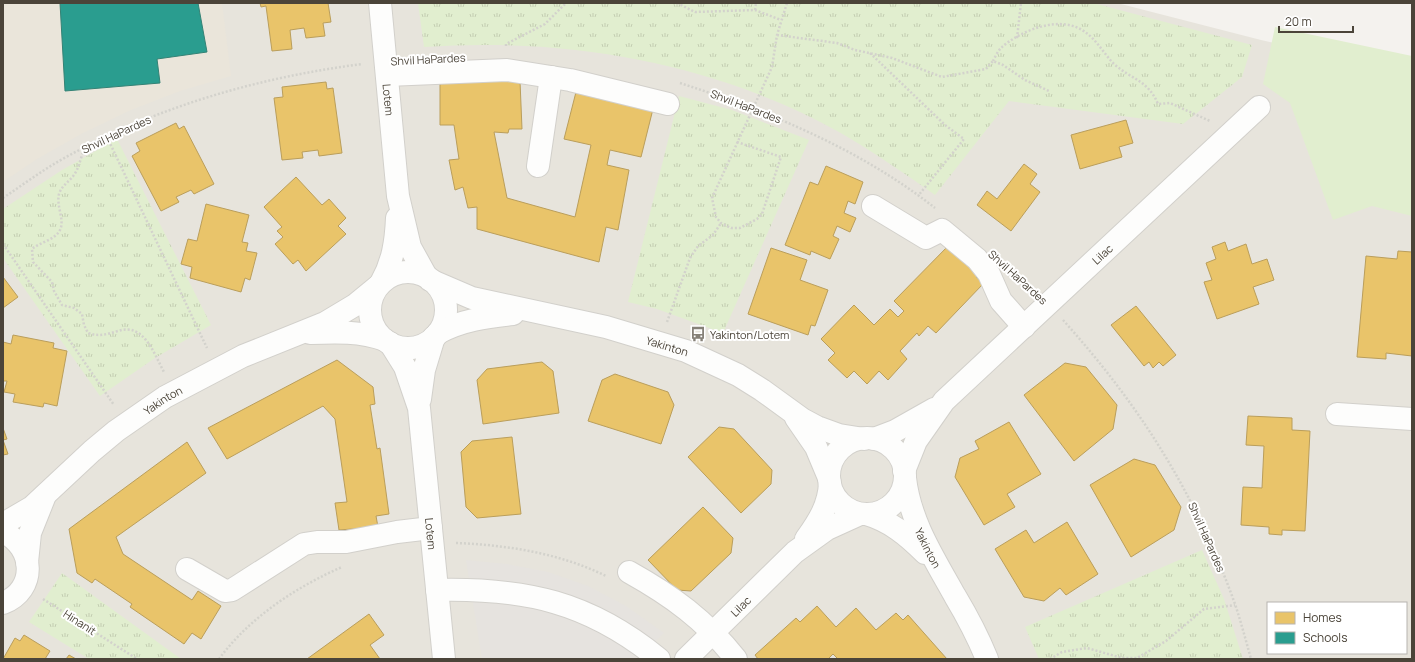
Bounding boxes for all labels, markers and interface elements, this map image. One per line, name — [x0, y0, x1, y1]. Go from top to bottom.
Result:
scale bar — [1279, 8, 1353, 34]
text: 20 m — [1285, 13, 1312, 30]
street label: Shvil HaPardes — [390, 50, 466, 68]
street label: Lotem — [380, 83, 398, 116]
street label: Shvil HaPardes — [708, 86, 784, 127]
street label: Shvil HaPardes — [79, 111, 153, 157]
street label: Lilac — [1088, 240, 1115, 267]
street label: Shvil HaPardes — [985, 246, 1051, 308]
bus stop icon: Yakinton/Lotem — [689, 325, 707, 343]
place label: Yakinton/Lotem — [710, 327, 789, 342]
street label: Yakinton — [645, 332, 690, 359]
street label: Yakinton — [140, 382, 184, 418]
street label: Shvil HaPardes — [1185, 500, 1229, 574]
street label: Lotem — [422, 517, 441, 550]
street label: Yakinton — [912, 525, 945, 570]
street label: Lilac — [727, 592, 754, 619]
legend — [1267, 602, 1407, 654]
street label: Hinanit — [61, 606, 99, 638]
text: Homes — [1303, 609, 1342, 626]
text: Schools — [1303, 629, 1347, 646]

